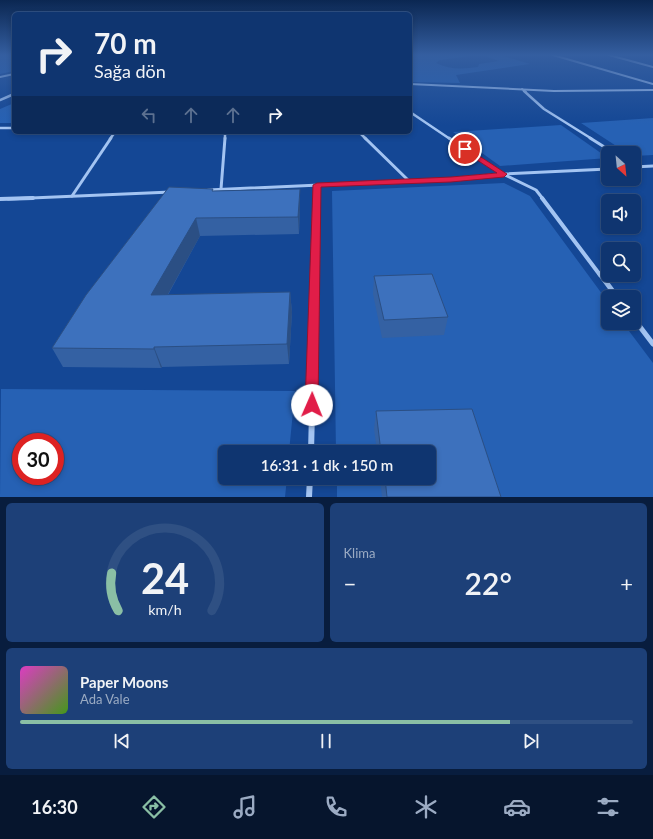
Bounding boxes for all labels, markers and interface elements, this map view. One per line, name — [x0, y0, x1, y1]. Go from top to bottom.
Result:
text: 70 m — [94, 26, 157, 60]
icon: right — [28, 28, 80, 80]
text: Sağa dön — [94, 60, 166, 82]
icon: left — [138, 104, 160, 126]
icon: ahead — [180, 104, 202, 126]
icon: ahead — [222, 104, 244, 126]
icon: right — [264, 104, 286, 126]
pin — [448, 132, 482, 166]
icon: arrive — [454, 138, 476, 160]
north arrow — [601, 146, 641, 186]
map controls — [601, 146, 641, 330]
button: sound — [601, 194, 641, 234]
button: search — [601, 242, 641, 282]
button: layers — [601, 290, 641, 330]
position arrow — [291, 384, 333, 426]
speed limit sign: 30 — [12, 433, 64, 485]
text: 16:31 · 1 dk · 150 m — [261, 456, 393, 474]
text: Klima — [344, 545, 375, 561]
text: 24 — [141, 552, 189, 602]
text: 22° — [465, 565, 512, 601]
text: − — [344, 570, 356, 597]
text: + — [620, 570, 633, 597]
text: km/h — [148, 600, 181, 617]
text: Paper Moons — [80, 673, 168, 691]
text: Ada Vale — [80, 691, 130, 707]
icon: previous — [111, 730, 133, 752]
icon: pause — [315, 730, 337, 752]
icon: next — [520, 730, 542, 752]
icon: directions — [140, 793, 168, 821]
icon: music — [231, 793, 259, 821]
icon: phone — [322, 793, 350, 821]
icon: climate — [412, 793, 440, 821]
icon: car — [503, 793, 531, 821]
icon: filters — [594, 793, 622, 821]
text: 16:30 — [31, 796, 78, 818]

